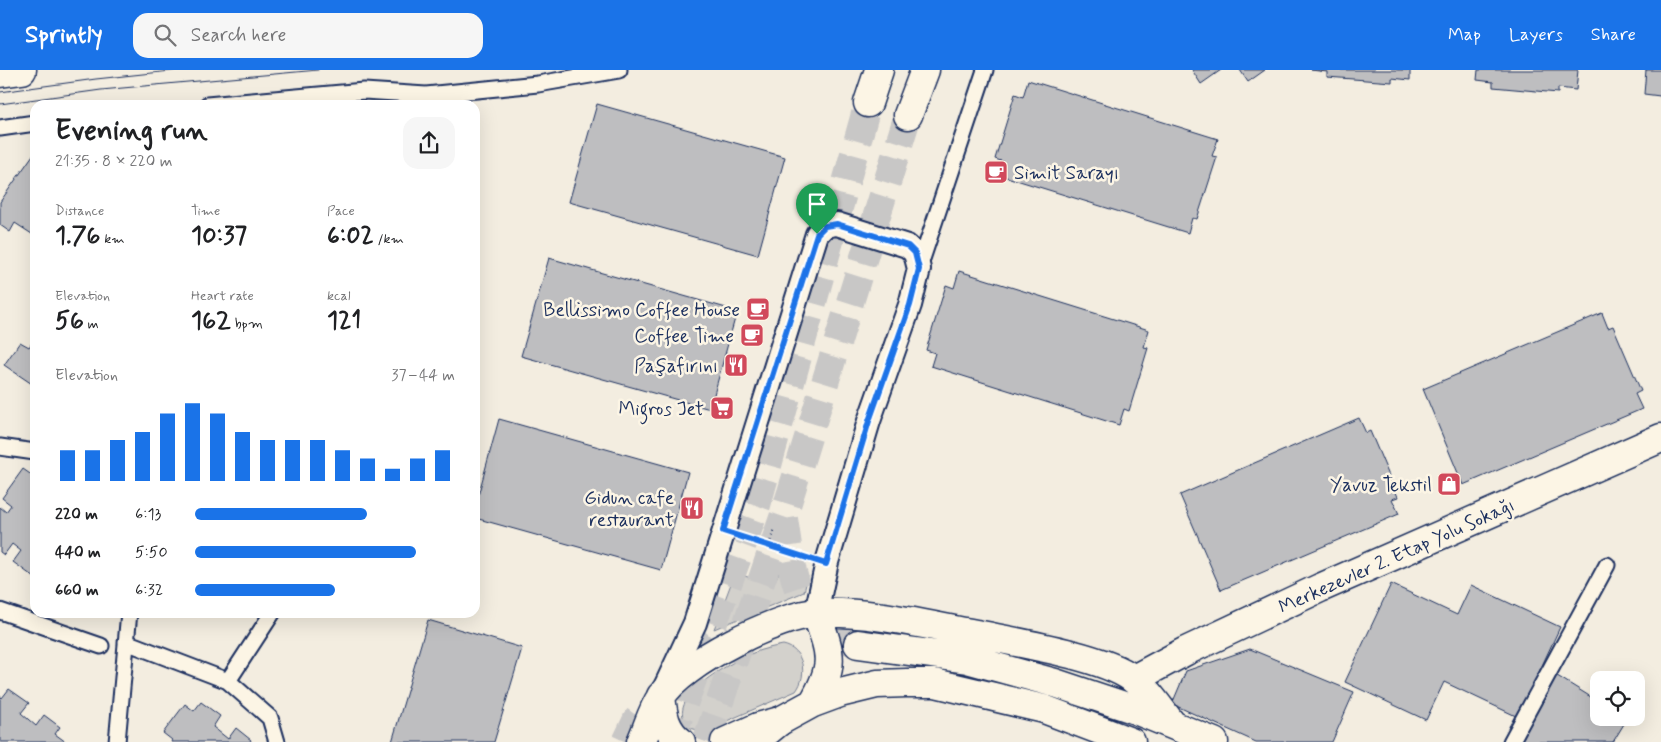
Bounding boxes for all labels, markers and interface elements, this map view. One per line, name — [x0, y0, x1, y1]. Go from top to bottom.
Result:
search box — [133, 13, 483, 58]
text: Sprintly — [25, 20, 103, 51]
icon: search — [151, 21, 179, 49]
text: Search here — [191, 23, 286, 48]
text: Map — [1448, 23, 1481, 47]
text: Layers — [1509, 23, 1563, 47]
text: Share — [1591, 23, 1636, 47]
text: Evening run — [55, 113, 208, 150]
button: share — [403, 117, 455, 169]
text: 21:35 · 8 × 220 m — [55, 151, 172, 172]
cafe icon: Simit Sarayı — [983, 159, 1009, 185]
place label: Simit Sarayı — [1014, 161, 1119, 186]
pin — [796, 183, 838, 234]
icon: arrive — [803, 190, 831, 218]
text: Distance — [55, 202, 104, 220]
text: Time — [191, 202, 220, 220]
text: Pace — [327, 202, 355, 220]
text: 1.76 — [55, 220, 100, 253]
text: 10:37 — [191, 220, 247, 253]
text: 6:02 — [327, 220, 374, 253]
text: km — [100, 230, 125, 248]
text: /km — [374, 230, 404, 248]
text: Elevation — [55, 287, 110, 305]
text: Heart rate — [191, 287, 254, 305]
text: kcal — [327, 287, 351, 305]
cafe icon: Bellissimo Coffee House — [745, 296, 771, 322]
place label: Bellissimo Coffee House — [543, 298, 740, 323]
text: 56 — [55, 305, 84, 338]
text: 162 — [191, 305, 231, 338]
text: 121 — [327, 305, 361, 338]
text: m — [84, 315, 99, 333]
text: bpm — [231, 315, 263, 333]
cafe icon: Coffee Time — [739, 322, 765, 348]
place label: Coffee Time — [634, 324, 734, 349]
restaurant icon: Paşafırını — [723, 352, 749, 378]
place label: Paşafırını — [634, 354, 718, 379]
text: Elevation — [55, 365, 118, 386]
text: 37–44 m — [391, 365, 455, 386]
supermarket icon: Migros Jet — [709, 395, 735, 421]
place label: Migros Jet — [618, 397, 704, 425]
shop icon: Yavuz Tekstil — [1436, 471, 1462, 497]
place label: Yavuz Tekstil — [1330, 473, 1432, 498]
place label: Gidun cafe restaurant — [584, 486, 674, 533]
street label: Merkezevler 2. Etap Yolu Sokağı — [1275, 493, 1519, 621]
restaurant icon: Gidun cafe restaurant — [679, 495, 705, 521]
text: 220 m — [55, 504, 98, 525]
text: 6:13 — [135, 504, 161, 525]
text: 440 m — [55, 542, 101, 563]
text: 5:50 — [135, 542, 168, 563]
text: 660 m — [55, 580, 99, 601]
text: 6:32 — [135, 580, 163, 601]
map controls — [1590, 671, 1645, 726]
button: locate — [1590, 671, 1645, 726]

